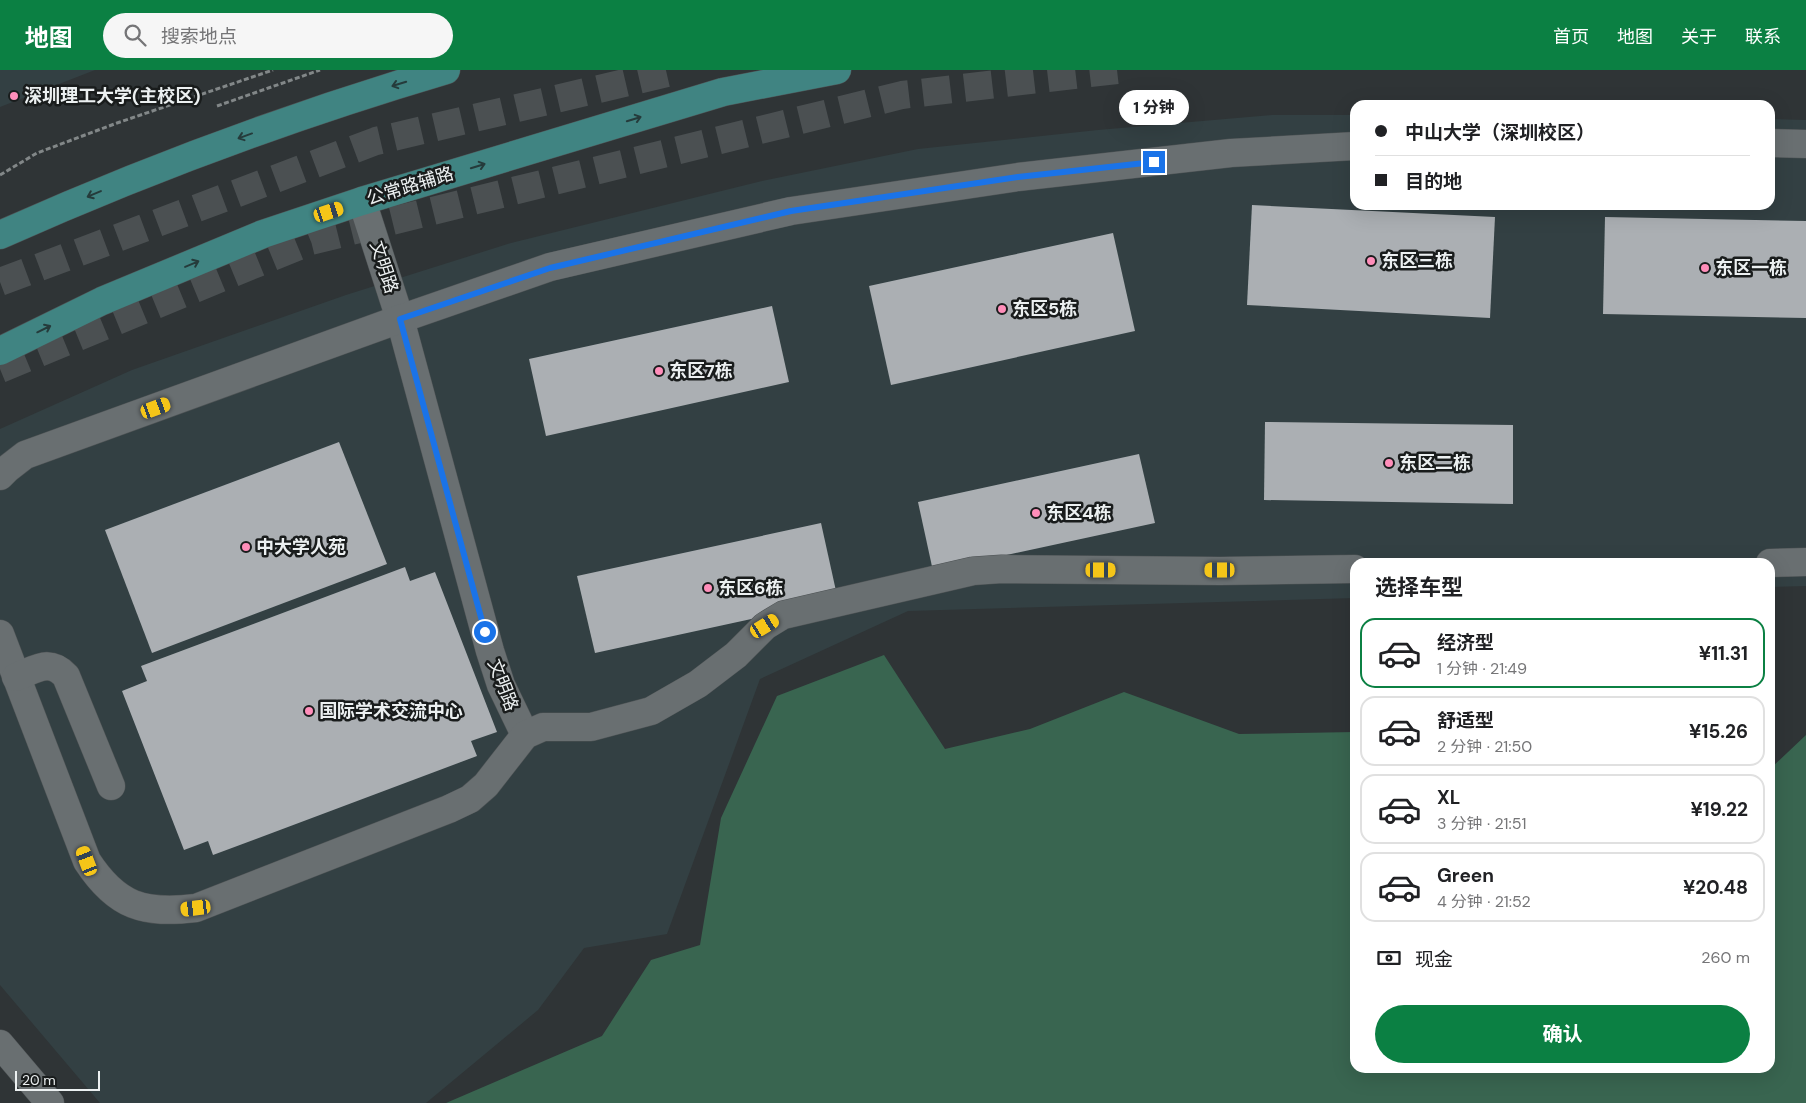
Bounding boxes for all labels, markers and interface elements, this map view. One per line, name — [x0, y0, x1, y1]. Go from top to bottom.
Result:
search box — [103, 13, 453, 58]
icon: search — [121, 21, 149, 49]
text: 地图 — [25, 22, 73, 53]
text: 搜索地点 — [161, 24, 237, 49]
text: 首页 — [1553, 25, 1589, 49]
text: 地图 — [1617, 25, 1653, 49]
text: 关于 — [1681, 25, 1717, 49]
text: 联系 — [1745, 25, 1781, 49]
one-way arrow — [392, 80, 408, 89]
place label: 深圳理工大学(主校区) — [24, 84, 201, 108]
callout: 1 分钟 — [1119, 89, 1189, 124]
marker: 深圳理工大学(主校区) — [8, 90, 20, 102]
text: 1 分钟 — [1133, 97, 1175, 118]
one-way arrow — [626, 114, 642, 124]
text: 中山大学（深圳校区） — [1405, 120, 1595, 145]
one-way arrow — [238, 131, 254, 141]
route end — [1143, 151, 1165, 173]
one-way arrow — [470, 160, 486, 170]
street label: 公常路辅路 — [363, 161, 457, 211]
text: 目的地 — [1405, 169, 1462, 194]
one-way arrow — [87, 189, 102, 199]
car — [312, 200, 345, 224]
street label: 文明路 — [364, 238, 404, 296]
place label: 东区三栋 — [1381, 249, 1453, 273]
marker: 东区三栋 — [1365, 255, 1377, 267]
place label: 东区一栋 — [1715, 256, 1787, 280]
one-way arrow — [184, 258, 199, 268]
marker: 东区一栋 — [1699, 262, 1711, 274]
place label: 东区5栋 — [1012, 297, 1077, 321]
marker: 东区5栋 — [996, 303, 1008, 315]
one-way arrow — [36, 324, 51, 334]
place label: 东区7栋 — [669, 359, 733, 383]
marker: 东区7栋 — [653, 365, 665, 377]
car — [139, 396, 172, 420]
place label: 东区二栋 — [1399, 451, 1471, 475]
marker: 东区二栋 — [1383, 457, 1395, 469]
place label: 东区4栋 — [1046, 501, 1112, 525]
marker: 东区4栋 — [1030, 507, 1042, 519]
place label: 中大学人苑 — [256, 535, 346, 559]
marker: 中大学人苑 — [240, 541, 252, 553]
car — [1086, 563, 1116, 578]
car — [1205, 563, 1235, 578]
text: 选择车型 — [1375, 573, 1463, 602]
place label: 东区6栋 — [718, 576, 783, 600]
marker: 东区6栋 — [702, 582, 714, 594]
car — [748, 612, 781, 640]
route start — [474, 621, 496, 643]
text: 经济型 — [1437, 630, 1494, 655]
icon: car — [1377, 631, 1422, 676]
text: ¥11.31 — [1699, 641, 1748, 666]
street label: 文明路 — [482, 655, 524, 715]
text: 1 分钟 · 21:49 — [1437, 658, 1527, 679]
place label: 国际学术交流中心 — [319, 699, 463, 723]
marker: 国际学术交流中心 — [303, 705, 315, 717]
text: 舒适型 — [1437, 708, 1494, 733]
icon: car — [1377, 709, 1422, 754]
text: ¥15.26 — [1689, 719, 1748, 744]
text: 2 分钟 · 21:50 — [1437, 736, 1532, 757]
text: XL — [1437, 785, 1460, 810]
icon: car — [1377, 787, 1422, 832]
text: ¥19.22 — [1691, 797, 1748, 822]
text: 3 分钟 · 21:51 — [1437, 813, 1527, 834]
car — [74, 844, 99, 878]
text: Green — [1437, 863, 1494, 888]
icon: car — [1377, 865, 1422, 910]
text: ¥20.48 — [1683, 875, 1748, 900]
text: 4 分钟 · 21:52 — [1437, 891, 1531, 912]
car — [180, 899, 211, 917]
icon: cash — [1375, 944, 1403, 972]
text: 现金 — [1415, 947, 1453, 972]
text: 260 m — [1701, 947, 1750, 968]
button: 确认 — [1375, 1005, 1750, 1063]
scale bar — [15, 1068, 100, 1091]
text: 20 m — [22, 1071, 56, 1089]

